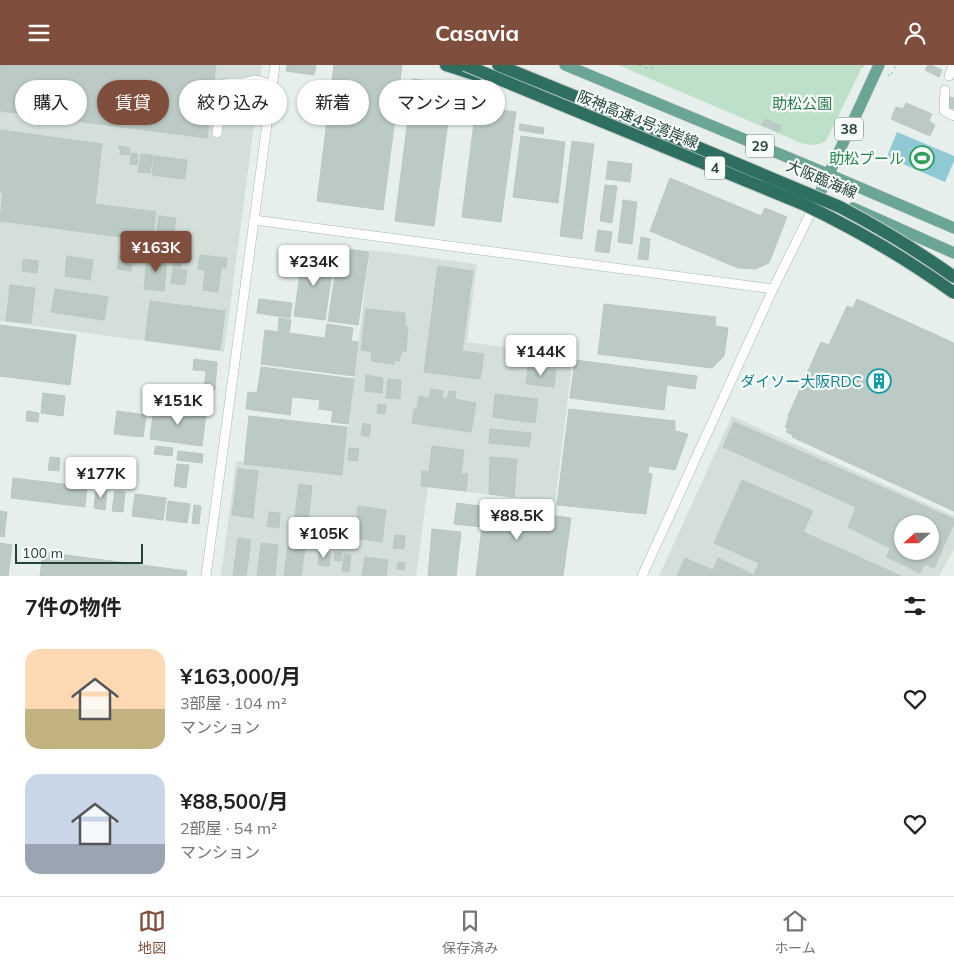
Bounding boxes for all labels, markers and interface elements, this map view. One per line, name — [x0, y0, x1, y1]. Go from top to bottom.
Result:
icon: menu — [25, 19, 53, 47]
text: Casavia — [435, 19, 519, 47]
icon: person — [901, 19, 929, 47]
chip: 購入 — [15, 80, 87, 125]
chip: 賃貸 — [97, 80, 169, 125]
chip: 絞り込み — [179, 80, 287, 125]
chip: 新着 — [297, 80, 369, 125]
chip: マンション — [379, 80, 505, 125]
street label: 阪神高速4号湾岸線 — [575, 86, 701, 152]
park label: 助松公園 — [772, 94, 832, 113]
road number: 38 — [835, 117, 863, 141]
road number: 29 — [746, 135, 774, 157]
sports icon: 助松プール — [909, 145, 935, 171]
place label: 助松プール — [829, 149, 904, 168]
street label: 大阪臨海線 — [784, 156, 860, 202]
road number: 4 — [705, 157, 725, 180]
pin: ¥163K — [121, 231, 191, 273]
text: ¥163K — [131, 237, 181, 257]
pin: ¥234K — [279, 245, 349, 287]
text: ¥234K — [289, 251, 339, 271]
pin: ¥144K — [506, 335, 576, 377]
text: ¥144K — [516, 341, 566, 361]
building icon: ダイソー大阪RDC — [866, 368, 892, 394]
place label: ダイソー大阪RDC — [740, 372, 862, 391]
pin: ¥151K — [143, 383, 213, 426]
text: ¥151K — [153, 390, 203, 410]
pin: ¥177K — [66, 457, 136, 499]
text: ¥177K — [76, 463, 126, 483]
pin: ¥88.5K — [476, 499, 558, 541]
text: ¥88.5K — [490, 505, 544, 525]
north arrow — [894, 515, 939, 560]
map controls — [894, 515, 939, 560]
pin: ¥105K — [289, 517, 359, 559]
text: ¥105K — [299, 523, 349, 543]
scale bar — [15, 541, 142, 564]
text: 100 m — [22, 544, 63, 562]
icon: filters — [901, 592, 929, 620]
text: 7件の物件 — [25, 594, 122, 620]
text: ¥163,000/月 — [180, 663, 301, 689]
icon: home — [65, 669, 125, 729]
icon: heart — [901, 685, 929, 713]
text: 3部屋 · 104 m² — [180, 693, 287, 713]
text: マンション — [180, 717, 260, 737]
text: ¥88,500/月 — [180, 788, 288, 814]
icon: home — [65, 794, 125, 854]
icon: heart — [901, 810, 929, 838]
text: 2部屋 · 54 m² — [180, 818, 277, 838]
text: マンション — [180, 842, 260, 862]
tab: 地図 — [138, 907, 166, 957]
tab: 保存済み — [442, 907, 498, 957]
tab: ホーム — [774, 907, 816, 957]

